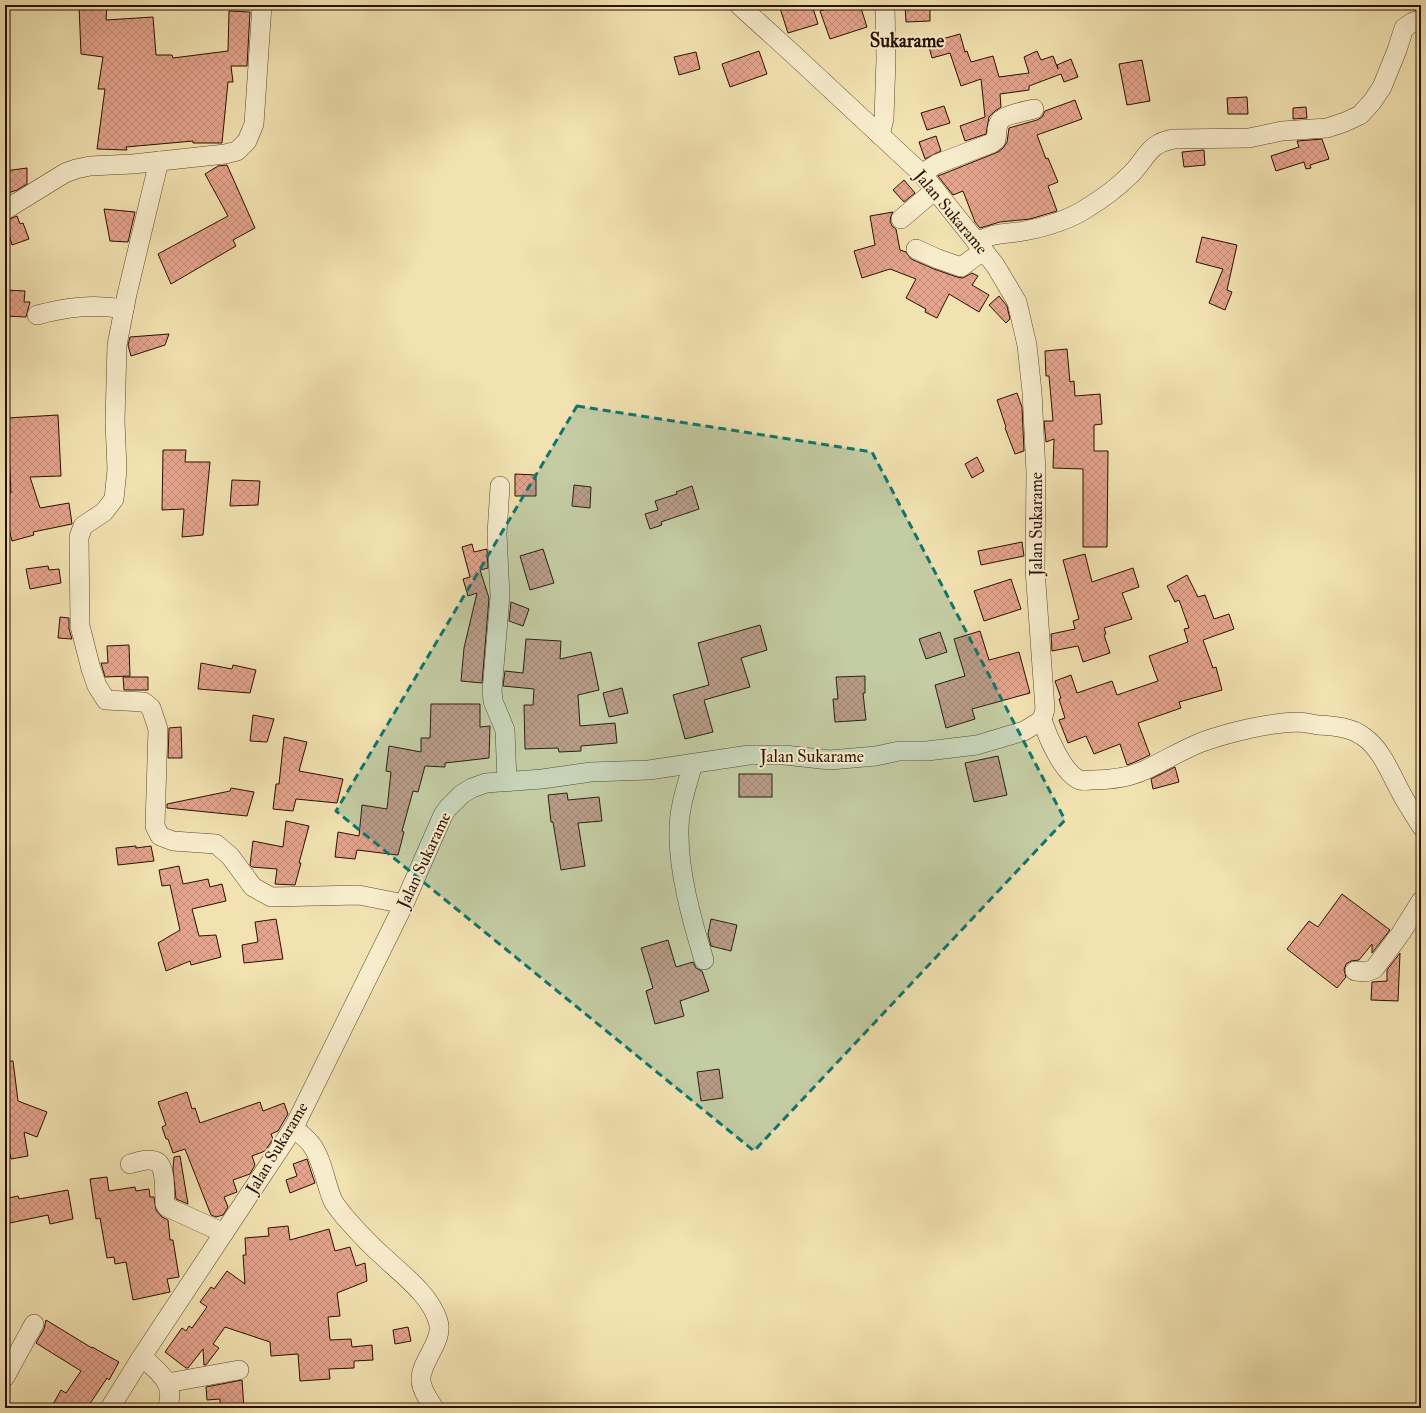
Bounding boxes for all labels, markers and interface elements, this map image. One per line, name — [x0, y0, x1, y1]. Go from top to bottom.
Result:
district label: Sukarame — [870, 29, 944, 53]
street label: Jalan Sukarame — [908, 165, 992, 259]
street label: Jalan Sukarame — [1026, 472, 1048, 577]
street label: Jalan Sukarame — [759, 746, 864, 768]
street label: Jalan Sukarame — [392, 808, 456, 913]
street label: Jalan Sukarame — [241, 1098, 314, 1199]

